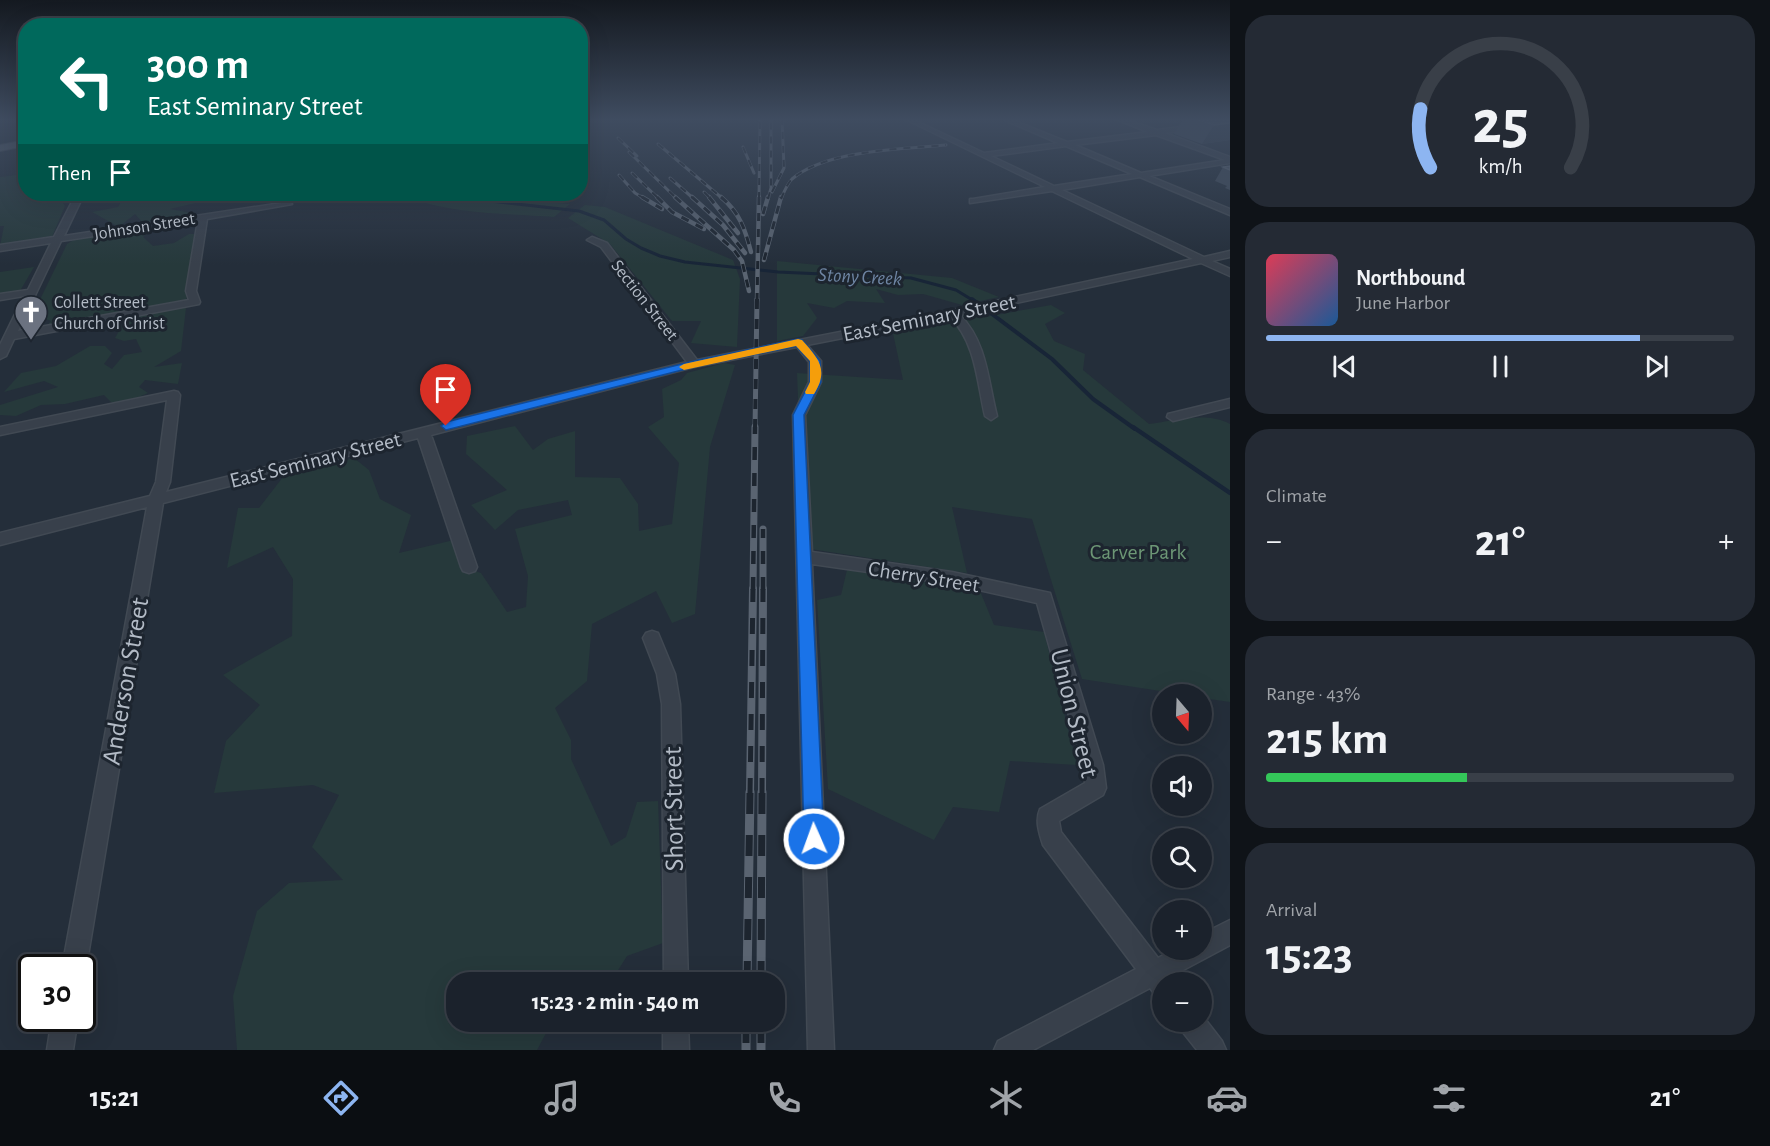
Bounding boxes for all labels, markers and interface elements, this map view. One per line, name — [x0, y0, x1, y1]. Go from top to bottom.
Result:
icon: left — [48, 42, 126, 120]
text: 300 m — [147, 44, 249, 86]
text: 25 — [1472, 92, 1528, 154]
text: East Seminary Street — [147, 93, 363, 120]
icon: arrive — [104, 156, 137, 189]
text: km/h — [1478, 156, 1522, 177]
text: Then — [48, 162, 92, 184]
street label: Johnson Street — [92, 210, 196, 244]
street label: Section Street — [607, 257, 681, 344]
water label: Stony Creek — [817, 265, 902, 289]
text: Northbound — [1356, 267, 1465, 289]
street label: East Seminary Street — [841, 290, 1017, 346]
text: June Harbor — [1356, 293, 1450, 313]
church icon: Collett Street Church of Christ — [13, 294, 49, 341]
place label: Collett Street Church of Christ — [54, 294, 165, 333]
icon: previous — [1328, 350, 1361, 383]
icon: pause — [1484, 350, 1517, 383]
icon: next — [1640, 350, 1673, 383]
pin — [420, 364, 471, 426]
icon: arrive — [429, 373, 462, 406]
street label: East Seminary Street — [227, 428, 403, 492]
text: Climate — [1266, 486, 1327, 506]
text: 21° — [1475, 519, 1525, 564]
text: − — [1266, 525, 1282, 558]
text: + — [1718, 525, 1734, 558]
park label: Carver Park — [1090, 541, 1186, 563]
street label: Cherry Street — [867, 557, 981, 597]
street label: Anderson Street — [97, 595, 154, 767]
street label: Union Street — [1045, 646, 1104, 781]
north arrow — [1152, 684, 1212, 744]
map controls — [1152, 684, 1212, 1032]
text: Range · 43% — [1266, 684, 1361, 704]
text: 215 km — [1266, 717, 1388, 762]
street label: Short Street — [659, 746, 688, 872]
button: sound — [1152, 756, 1212, 816]
position arrow — [782, 807, 846, 871]
button: search — [1152, 828, 1212, 888]
button: + — [1152, 900, 1212, 960]
text: Arrival — [1266, 900, 1317, 920]
text: 15:23 — [1266, 933, 1353, 978]
speed limit sign: 30 — [18, 954, 96, 1032]
button: − — [1152, 972, 1212, 1032]
text: 15:23 · 2 min · 540 m — [532, 991, 699, 1013]
icon: directions — [320, 1077, 362, 1119]
icon: music — [541, 1077, 583, 1119]
icon: phone — [763, 1077, 805, 1119]
icon: climate — [985, 1077, 1027, 1119]
icon: car — [1206, 1077, 1248, 1119]
icon: filters — [1428, 1077, 1470, 1119]
text: 15:21 — [90, 1084, 140, 1111]
text: 21° — [1650, 1084, 1680, 1111]

